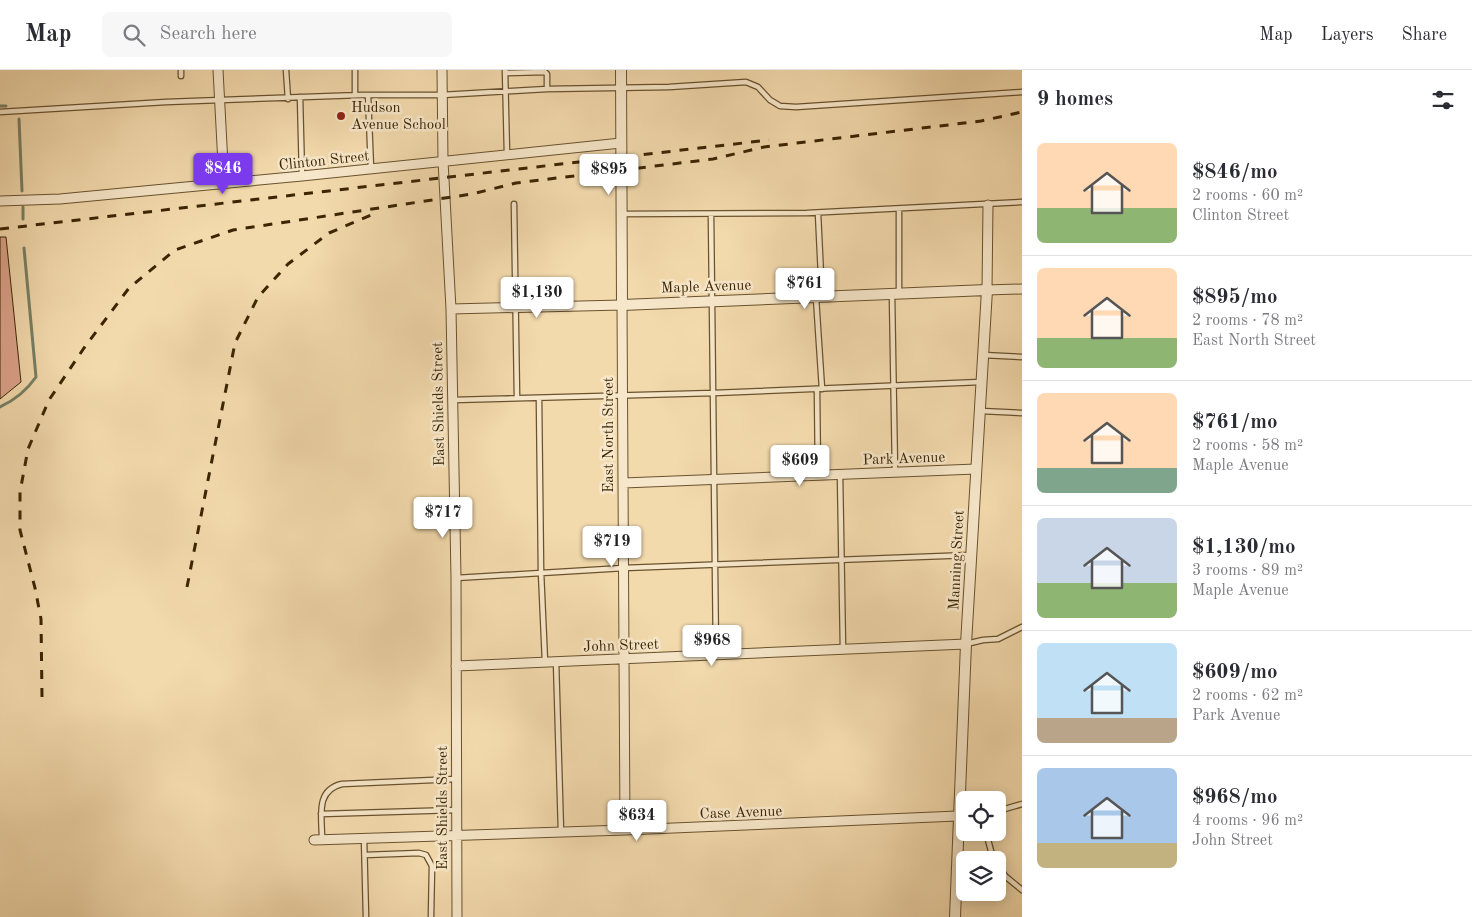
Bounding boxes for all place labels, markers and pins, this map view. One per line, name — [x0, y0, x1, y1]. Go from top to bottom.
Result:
place label: Hudson Avenue School — [351, 101, 446, 133]
marker: Hudson Avenue School — [335, 110, 347, 122]
pin: $846 — [193, 152, 253, 195]
pin: $895 — [579, 154, 639, 196]
pin: $761 — [775, 268, 835, 310]
pin: $1,130 — [496, 276, 578, 319]
pin: $609 — [770, 444, 830, 487]
pin: $717 — [413, 496, 473, 539]
pin: $719 — [582, 526, 642, 568]
pin: $968 — [682, 624, 742, 667]
pin: $634 — [607, 800, 667, 842]

